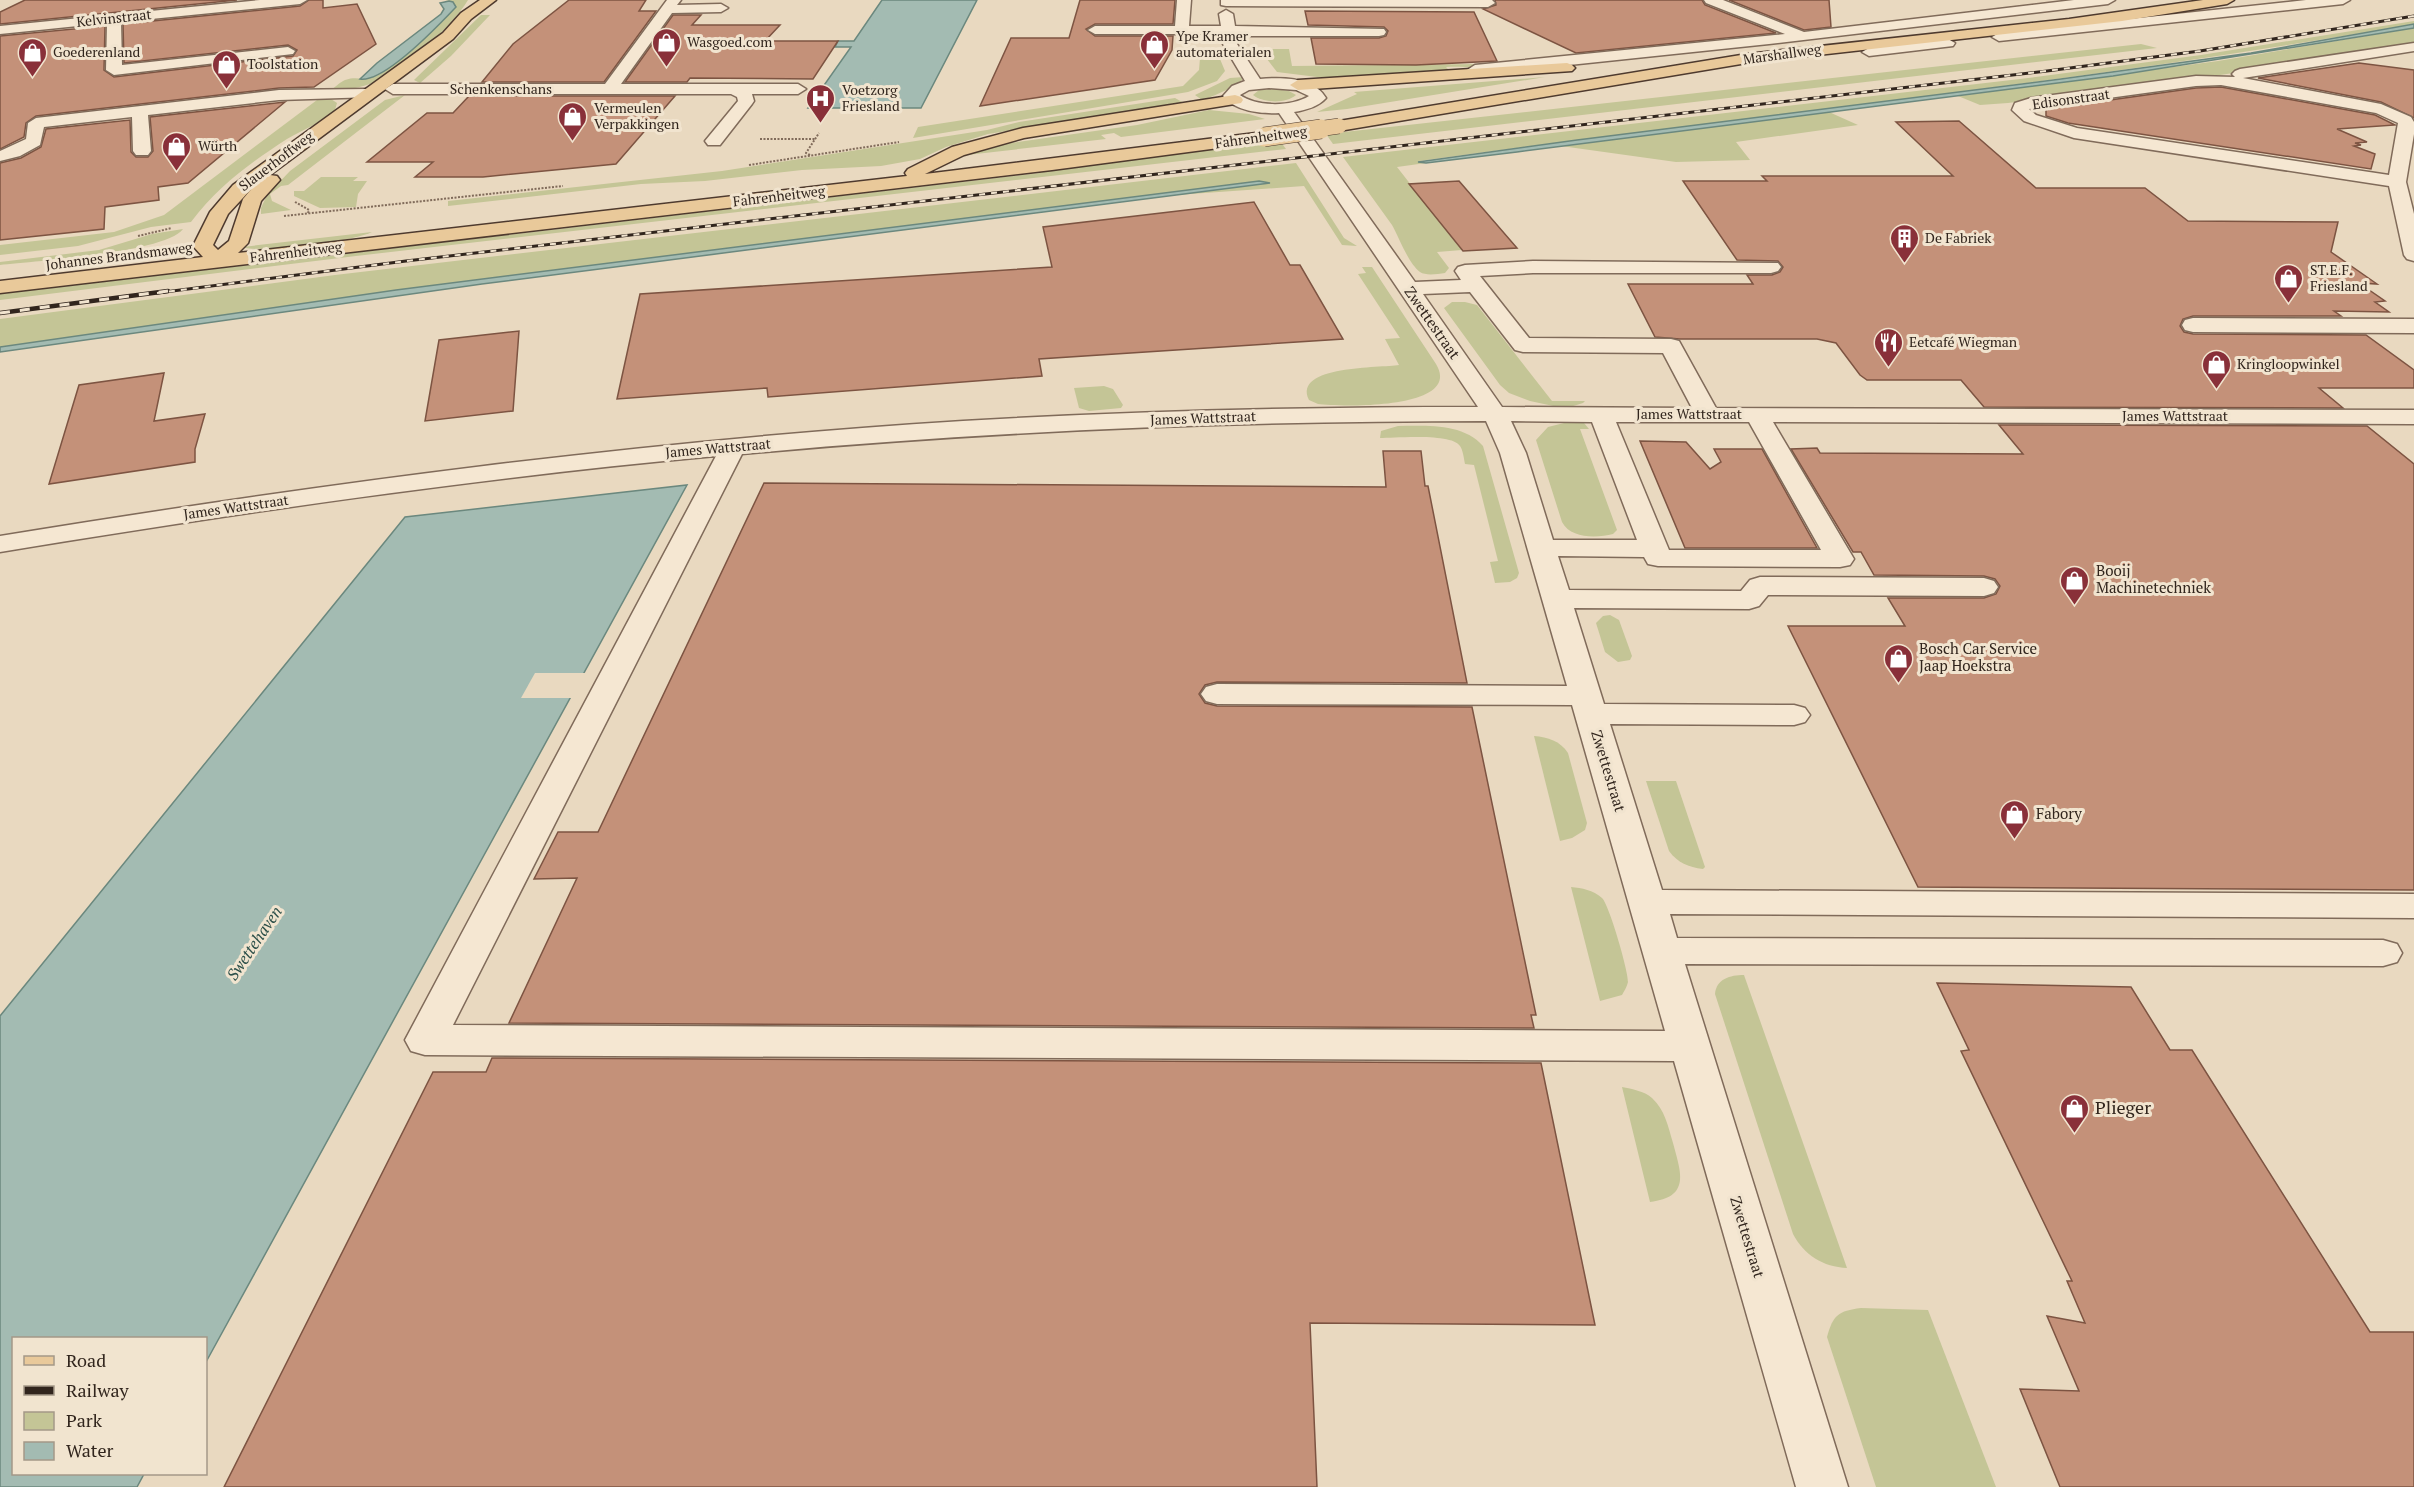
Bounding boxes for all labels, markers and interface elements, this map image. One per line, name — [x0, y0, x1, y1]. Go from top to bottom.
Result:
street label: Kelvinstraat — [76, 4, 153, 31]
shop icon: Wasgoed.com — [650, 26, 682, 68]
place label: Ype Kramer automaterialen — [1176, 26, 1272, 61]
shop icon: Ype Kramer automaterialen — [1139, 28, 1171, 70]
place label: Wasgoed.com — [687, 32, 772, 51]
shop icon: Goederenland — [16, 36, 48, 78]
street label: Marshallweg — [1742, 39, 1823, 68]
place label: Goederenland — [53, 42, 141, 61]
shop icon: Toolstation — [210, 48, 242, 90]
place label: Toolstation — [247, 54, 319, 73]
street label: Schenkenschans — [450, 79, 552, 98]
place label: Voetzorg Friesland — [842, 80, 900, 115]
hospital icon: Voetzorg Friesland — [805, 82, 837, 124]
street label: Edisonstraat — [2031, 84, 2112, 113]
place label: Vermeulen Verpakkingen — [594, 98, 680, 133]
shop icon: Vermeulen Verpakkingen — [557, 100, 589, 142]
street label: Fahrenheitweg — [1214, 121, 1309, 152]
street label: Slauerhoffweg — [234, 126, 318, 195]
shop icon: Würth — [161, 130, 193, 172]
place label: Würth — [198, 136, 237, 155]
street label: Fahrenheitweg — [732, 180, 827, 211]
building icon: De Fabriek — [1888, 222, 1920, 264]
place label: De Fabriek — [1925, 228, 1992, 247]
street label: Fahrenheitweg — [249, 236, 344, 267]
street label: Johannes Brandsmaweg — [44, 237, 194, 274]
place label: ST.E.F. Friesland — [2310, 260, 2368, 295]
shop icon: ST.E.F. Friesland — [2273, 262, 2305, 304]
street label: Zwettestraat — [1400, 282, 1465, 363]
restaurant icon: Eetcafé Wiegman — [1872, 326, 1904, 368]
place label: Eetcafé Wiegman — [1909, 332, 2018, 351]
shop icon: Kringloopwinkel — [2200, 348, 2232, 390]
place label: Kringloopwinkel — [2237, 354, 2340, 373]
street label: James Wattstraat — [1636, 404, 1743, 423]
street label: James Wattstraat — [1150, 406, 1257, 429]
street label: James Wattstraat — [2122, 406, 2229, 425]
street label: James Wattstraat — [664, 433, 772, 462]
street label: James Wattstraat — [182, 490, 291, 523]
place label: Booij Machinetechniek — [2096, 560, 2211, 597]
shop icon: Booij Machinetechniek — [2059, 564, 2091, 606]
place label: Bosch Car Service Jaap Hoekstra — [1919, 638, 2037, 675]
shop icon: Bosch Car Service Jaap Hoekstra — [1882, 642, 1914, 684]
street label: Zwettestraat — [1587, 727, 1631, 814]
shop icon: Fabory — [1999, 798, 2031, 840]
place label: Fabory — [2036, 803, 2082, 823]
water label: Swettehaven — [221, 902, 287, 984]
shop icon: Plieger — [2058, 1092, 2090, 1134]
place label: Plieger — [2095, 1095, 2151, 1119]
street label: Zwettestraat — [1726, 1193, 1770, 1280]
legend — [12, 1337, 207, 1475]
text: Road — [66, 1348, 106, 1372]
text: Railway — [66, 1378, 130, 1402]
text: Park — [66, 1408, 103, 1432]
text: Water — [66, 1438, 113, 1462]

